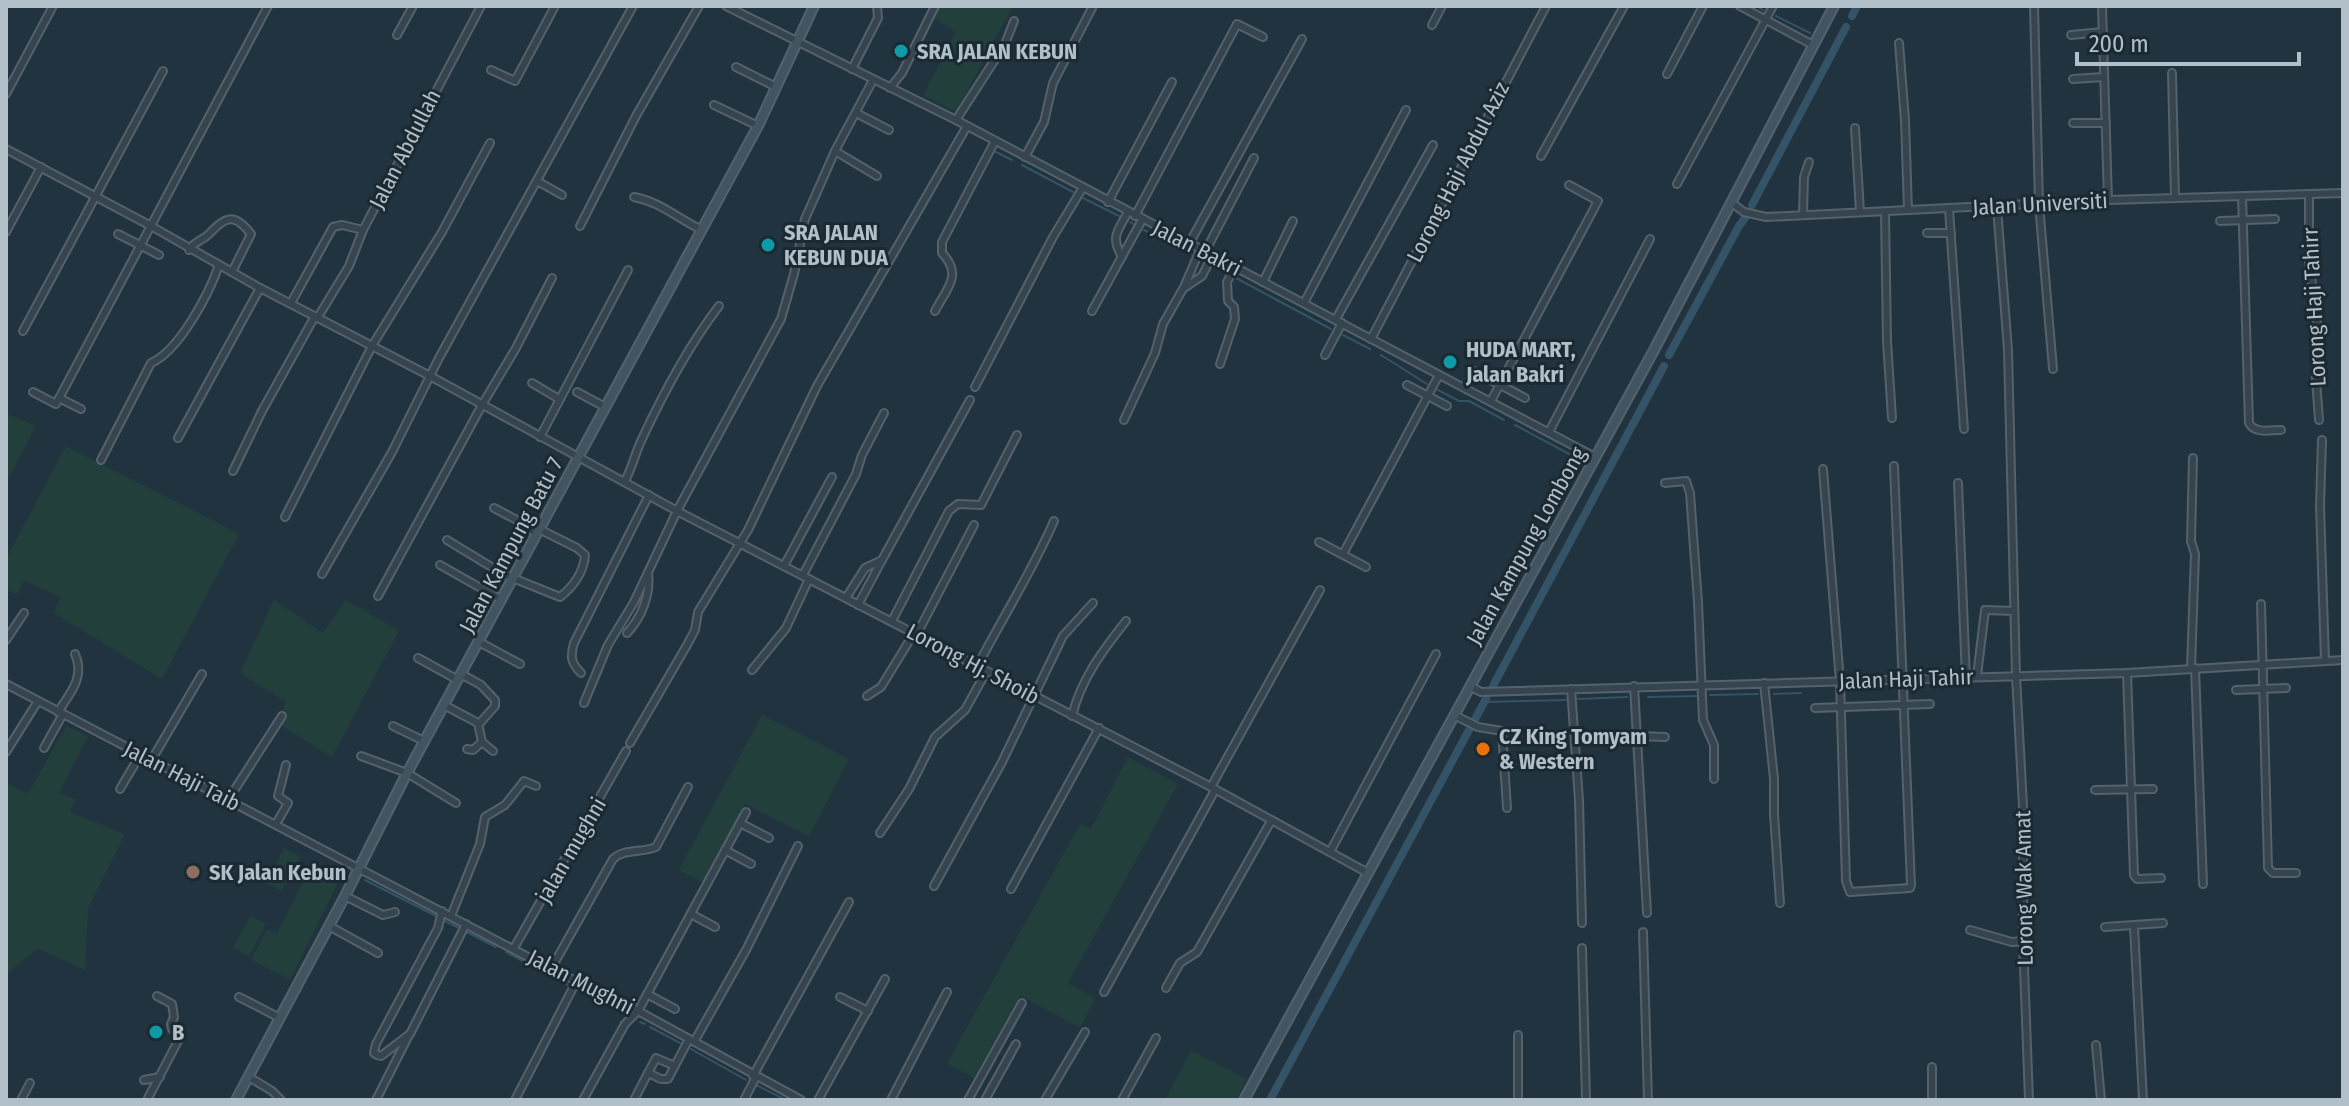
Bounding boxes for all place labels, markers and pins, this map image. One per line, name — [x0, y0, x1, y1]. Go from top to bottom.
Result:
place label: SRA JALAN KEBUN — [917, 38, 1077, 65]
marker: SRA JALAN KEBUN — [892, 42, 910, 60]
place label: SRA JALAN KEBUN DUA — [784, 219, 889, 271]
marker: SRA JALAN KEBUN DUA — [759, 236, 777, 254]
place label: HUDA MART, Jalan Bakri — [1465, 336, 1576, 388]
marker: HUDA MART, Jalan Bakri — [1441, 353, 1459, 371]
place label: CZ King Tomyam & Western — [1499, 723, 1647, 775]
marker: CZ King Tomyam & Western — [1474, 740, 1492, 758]
place label: SK Jalan Kebun — [209, 859, 346, 886]
marker: SK Jalan Kebun — [184, 863, 202, 881]
place label: B — [172, 1019, 184, 1046]
marker: B — [147, 1023, 165, 1041]

